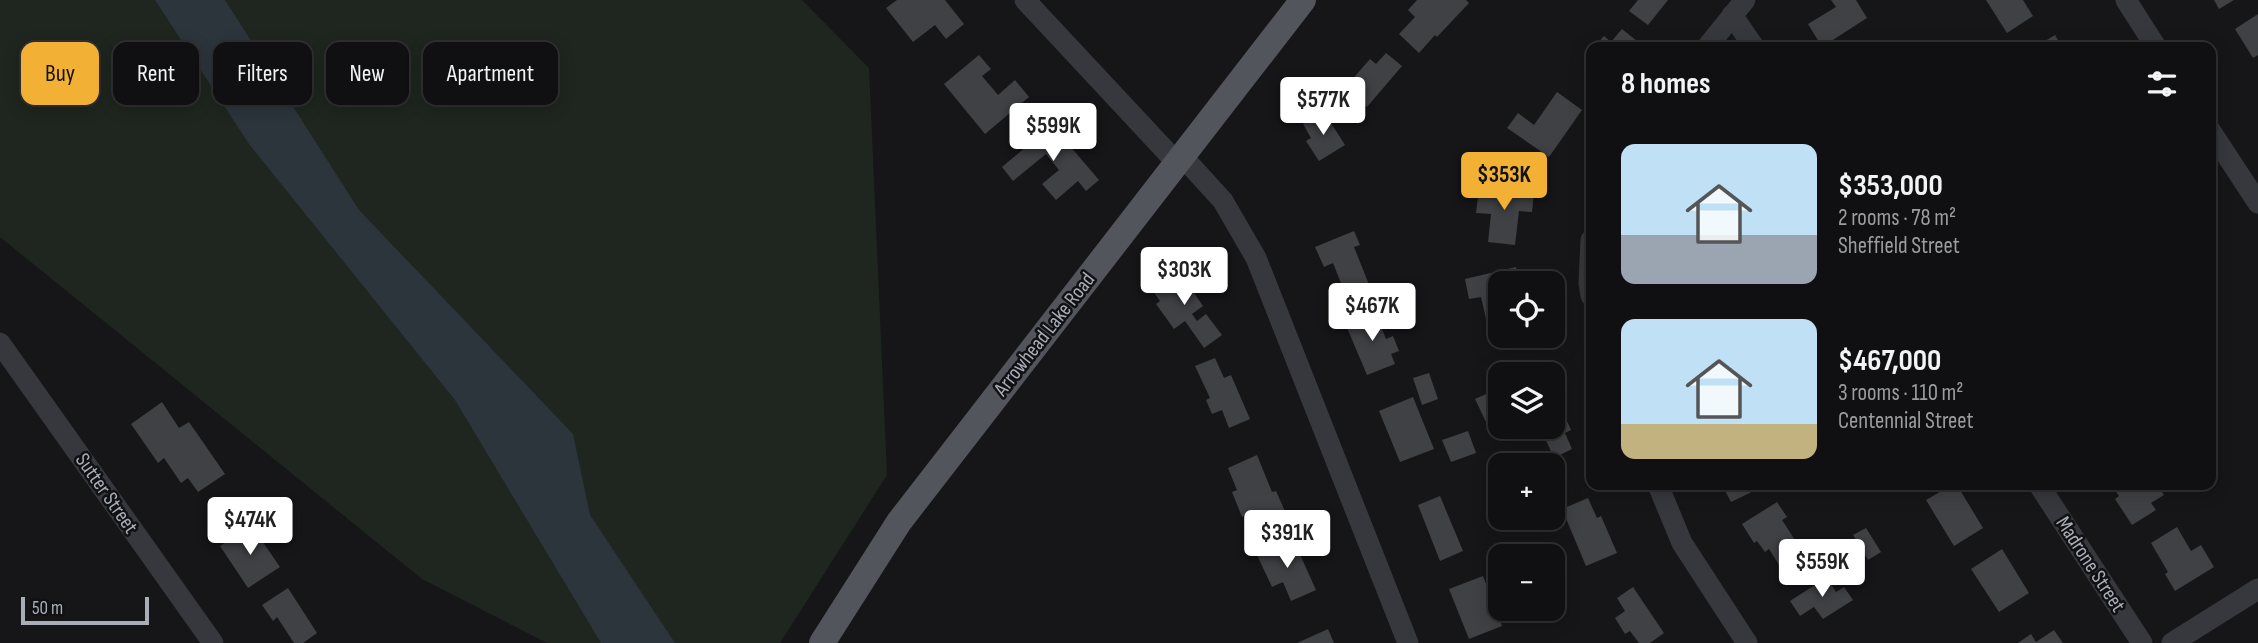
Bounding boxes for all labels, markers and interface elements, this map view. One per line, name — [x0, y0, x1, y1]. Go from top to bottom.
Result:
chip: Buy — [21, 42, 99, 105]
chip: Rent — [113, 42, 199, 105]
chip: Filters — [213, 42, 312, 105]
chip: New — [326, 42, 409, 105]
chip: Apartment — [423, 42, 558, 105]
icon: filters — [2143, 65, 2181, 103]
text: 8 homes — [1621, 66, 1710, 102]
pin: $577K — [1274, 78, 1372, 137]
text: $577K — [1296, 86, 1350, 114]
pin: $599K — [1004, 104, 1102, 163]
text: $599K — [1026, 112, 1081, 140]
pin: $353K — [1455, 152, 1553, 212]
text: $353K — [1477, 161, 1531, 189]
text: $353,000 — [1838, 168, 1943, 204]
icon: home — [1677, 172, 1761, 256]
text: 2 rooms · 78 m² — [1838, 204, 1956, 232]
text: Sheffield Street — [1838, 232, 1960, 260]
pin: $303K — [1135, 247, 1233, 307]
text: $303K — [1157, 256, 1211, 284]
street label: Arrowhead Lake Road — [988, 268, 1100, 402]
map controls — [1488, 271, 1565, 621]
button: locate — [1488, 271, 1565, 348]
pin: $467K — [1323, 284, 1421, 343]
text: $467K — [1345, 292, 1399, 320]
text: $467,000 — [1838, 343, 1941, 379]
icon: home — [1677, 347, 1761, 431]
button: layers — [1488, 362, 1565, 439]
text: 3 rooms · 110 m² — [1838, 379, 1963, 407]
text: Centennial Street — [1838, 407, 1974, 435]
street label: Sutter Street — [70, 448, 143, 538]
button: + — [1488, 453, 1565, 530]
pin: $474K — [201, 498, 299, 557]
text: $474K — [224, 506, 276, 534]
pin: $391K — [1238, 510, 1336, 570]
street label: Madrone Street — [2050, 512, 2131, 617]
text: $391K — [1260, 519, 1314, 547]
pin: $559K — [1773, 540, 1871, 599]
button: − — [1488, 544, 1565, 621]
text: $559K — [1795, 548, 1849, 576]
scale bar — [21, 594, 149, 626]
text: 50 m — [32, 597, 63, 620]

